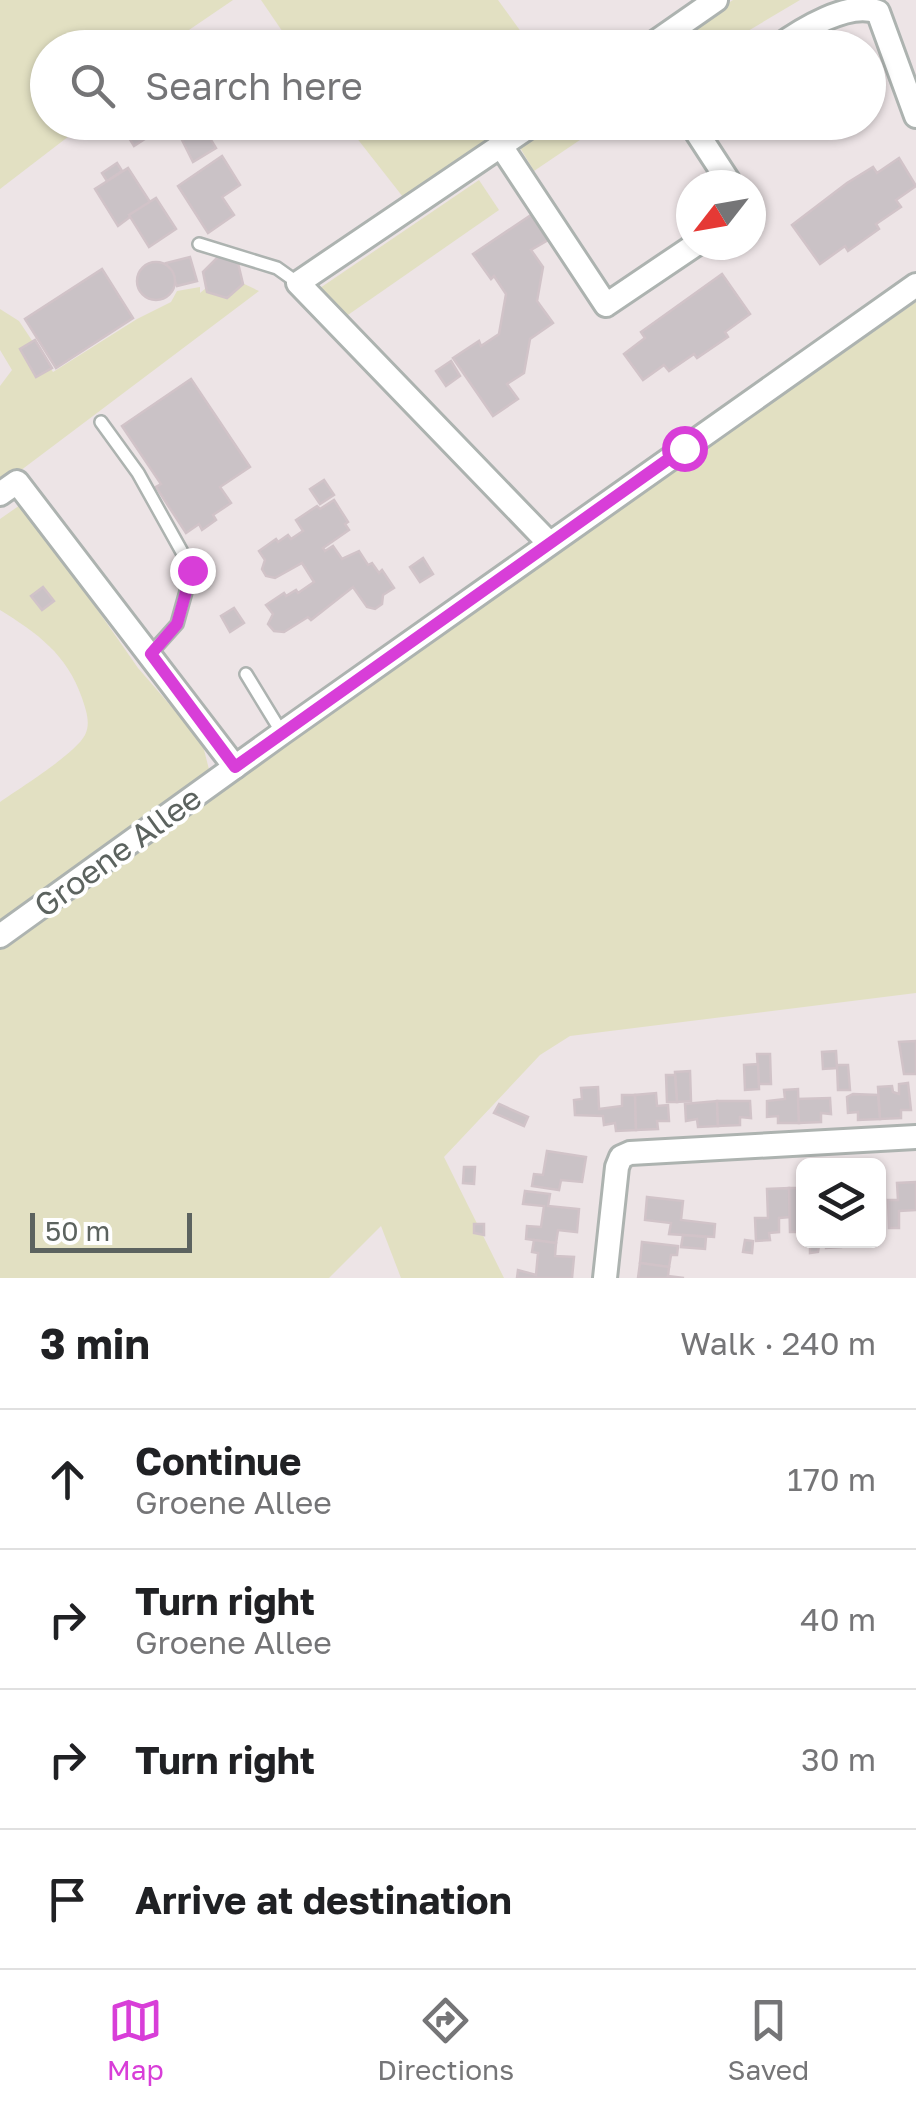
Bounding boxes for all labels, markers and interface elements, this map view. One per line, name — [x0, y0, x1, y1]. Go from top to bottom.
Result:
search box — [30, 30, 886, 140]
icon: search — [65, 58, 120, 113]
text: Search here — [145, 63, 363, 108]
north arrow — [676, 170, 766, 260]
route start — [662, 426, 708, 472]
route end — [170, 548, 216, 594]
street label: Groene Allee — [27, 778, 208, 924]
map controls — [796, 1158, 886, 1248]
button: layers — [796, 1158, 886, 1248]
scale bar — [30, 1208, 192, 1252]
text: 50 m — [45, 1214, 110, 1247]
text: 3 min — [40, 1318, 150, 1368]
text: Walk · 240 m — [680, 1324, 876, 1362]
text: Continue — [135, 1438, 301, 1483]
icon: ahead — [40, 1452, 95, 1507]
text: 170 m — [787, 1460, 876, 1498]
text: Groene Allee — [135, 1483, 332, 1521]
text: Turn right — [135, 1578, 315, 1623]
icon: right — [40, 1592, 95, 1647]
text: 40 m — [800, 1600, 876, 1638]
text: Groene Allee — [135, 1623, 332, 1661]
icon: right — [40, 1732, 95, 1787]
text: Turn right — [135, 1737, 315, 1782]
text: 30 m — [801, 1740, 876, 1778]
icon: arrive — [40, 1872, 95, 1927]
text: Arrive at destination — [135, 1877, 512, 1922]
tab: Map — [107, 1993, 164, 2086]
tab: Directions — [377, 1993, 514, 2086]
tab: Saved — [727, 1993, 809, 2086]

